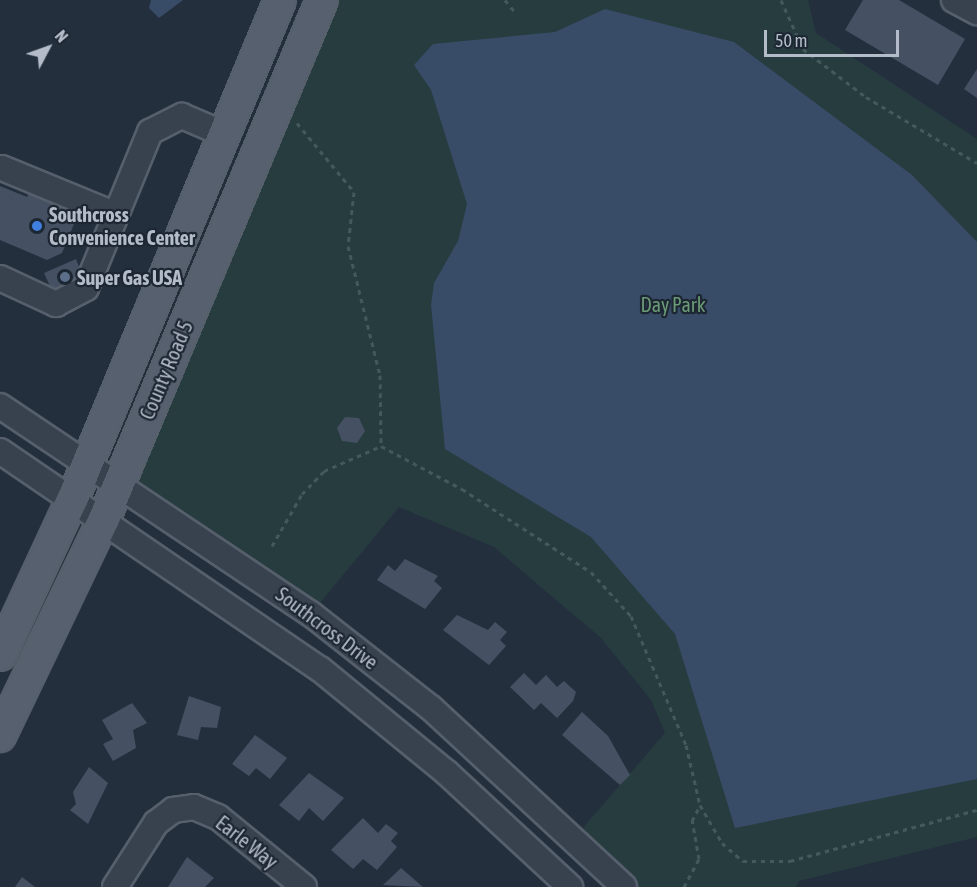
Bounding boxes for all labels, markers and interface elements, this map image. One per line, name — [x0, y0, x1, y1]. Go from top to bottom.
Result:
north arrow — [18, 18, 78, 78]
scale bar — [767, 18, 902, 56]
text: N — [52, 27, 71, 46]
text: 50 m — [775, 30, 807, 51]
place label: Southcross Convenience Center — [49, 202, 195, 249]
marker: Southcross Convenience Center — [30, 219, 44, 233]
place label: Super Gas USA — [77, 265, 182, 289]
marker: Super Gas USA — [58, 270, 72, 284]
park label: Day Park — [641, 292, 705, 316]
street label: County Road 5 — [134, 317, 198, 423]
street label: Southcross Drive — [271, 582, 383, 674]
street label: Earle Way — [211, 810, 283, 874]

